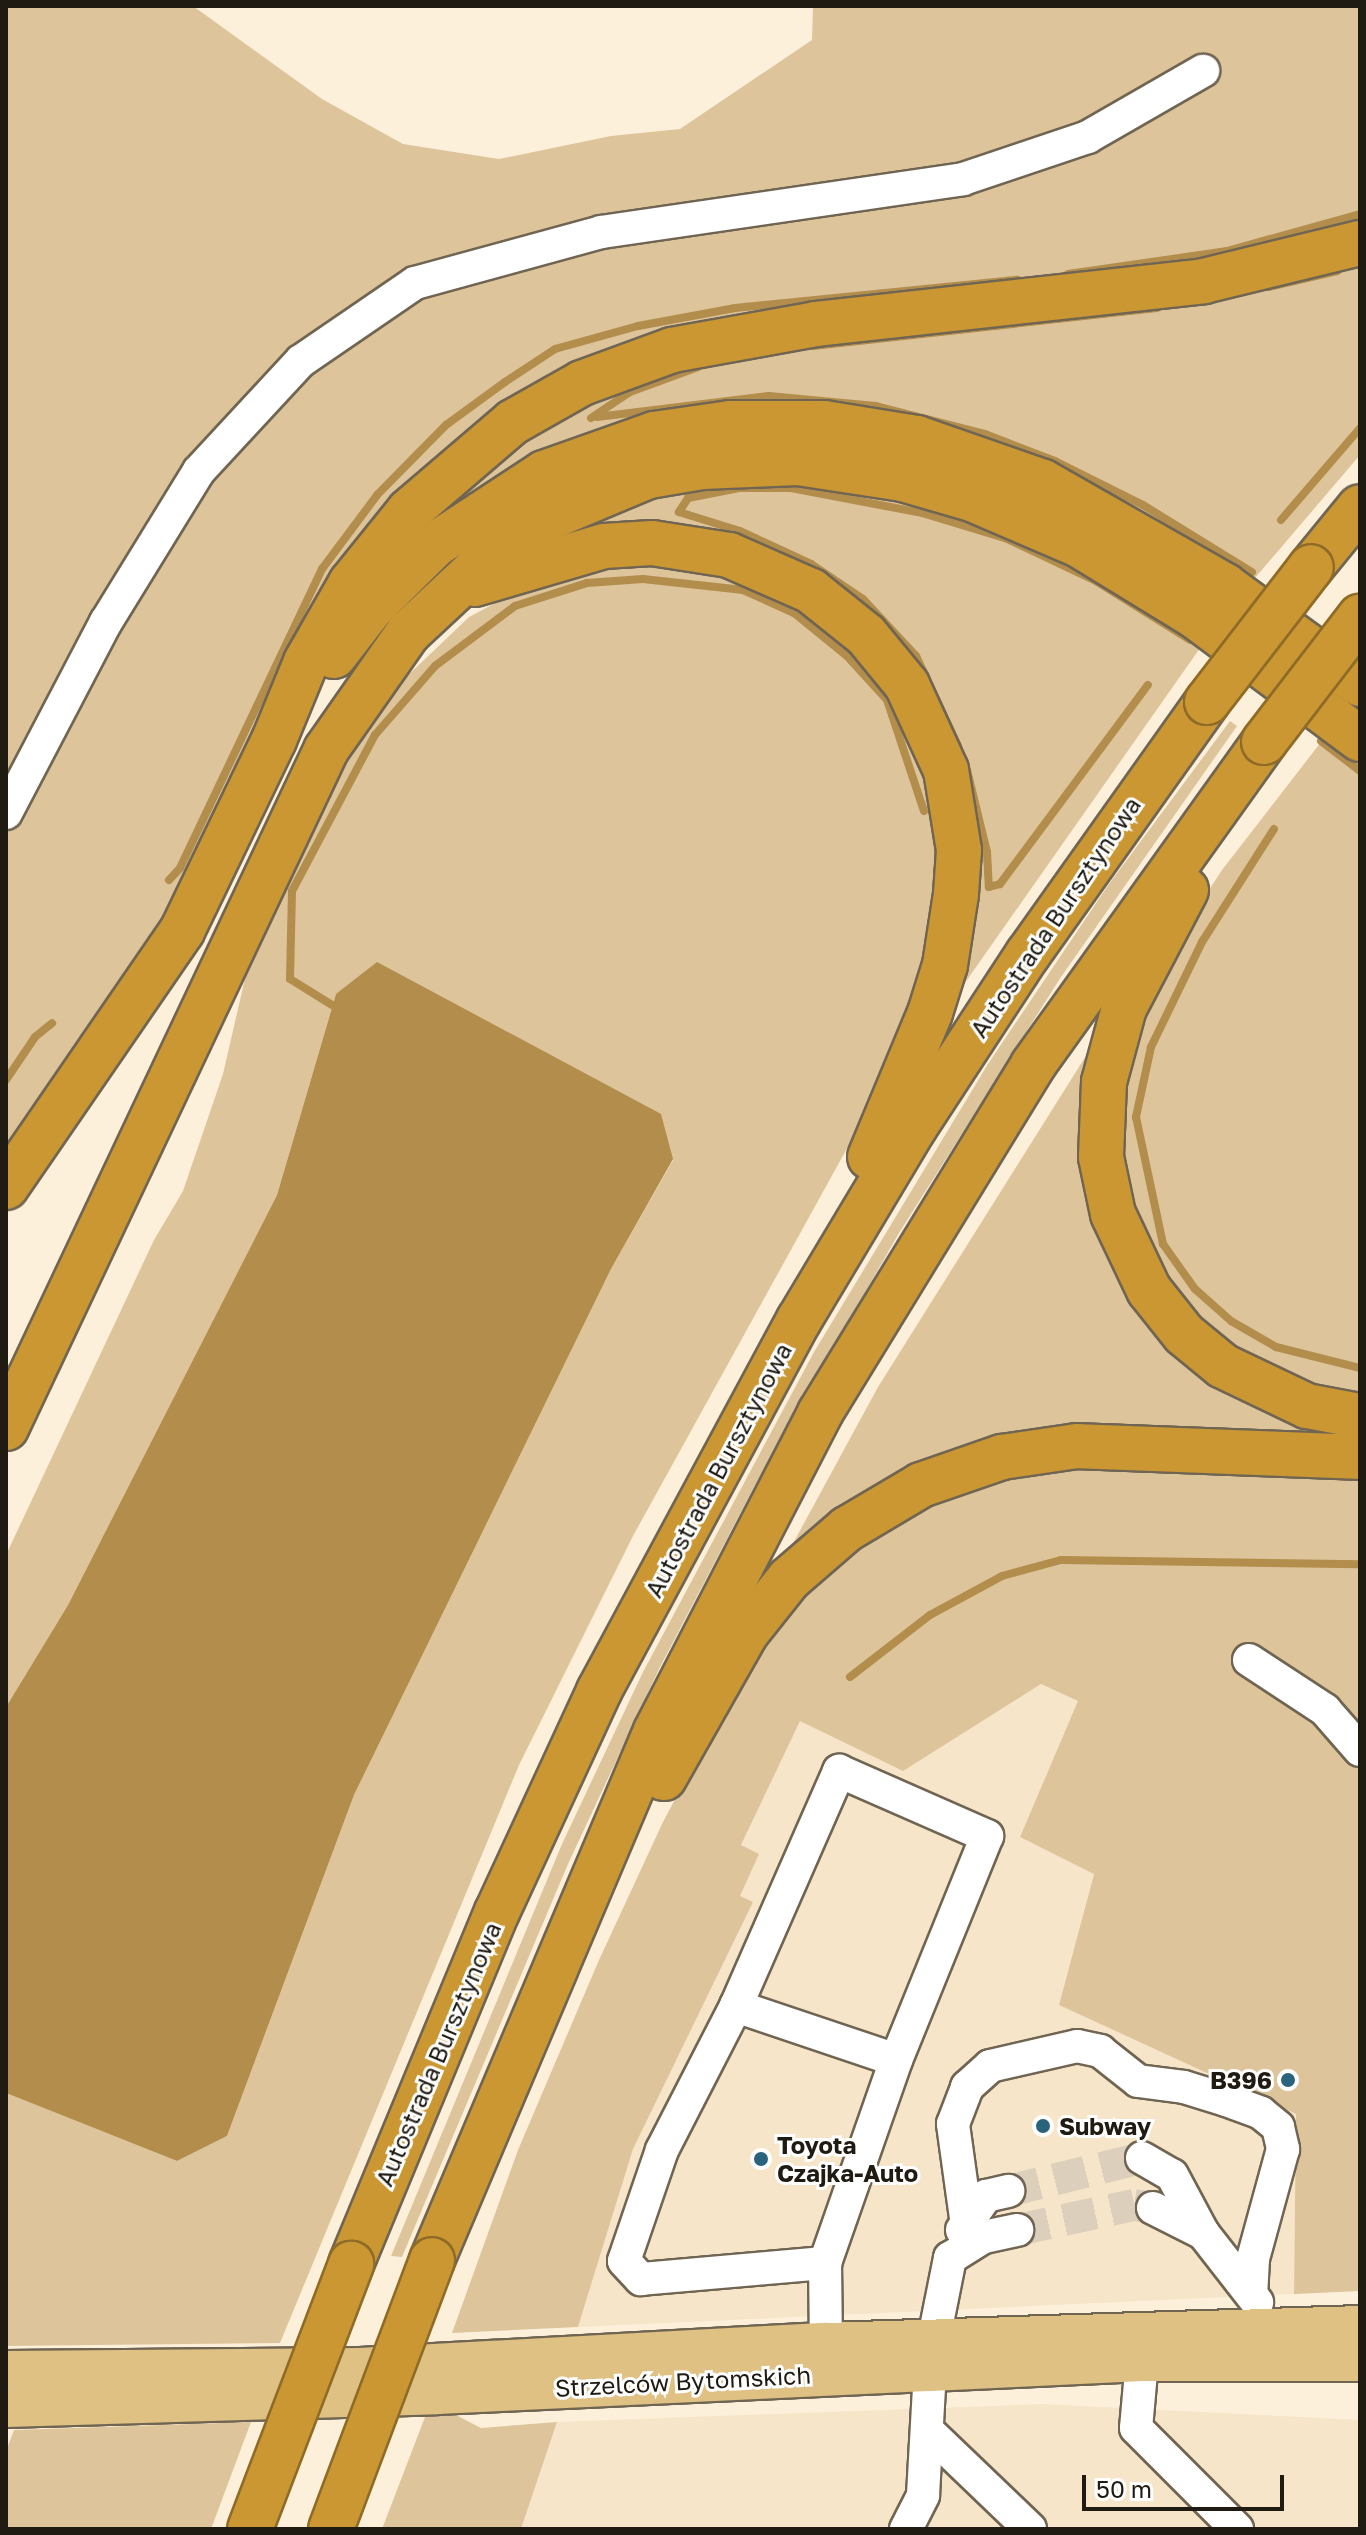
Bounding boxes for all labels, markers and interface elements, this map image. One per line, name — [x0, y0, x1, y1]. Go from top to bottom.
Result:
street label: Autostrada Bursztynowa — [964, 791, 1146, 1043]
street label: Autostrada Bursztynowa — [639, 1338, 797, 1602]
street label: Autostrada Bursztynowa — [369, 1918, 507, 2190]
place label: B396 — [1210, 2066, 1272, 2094]
marker: B396 — [1279, 2071, 1297, 2089]
place label: Subway — [1059, 2112, 1151, 2140]
marker: Subway — [1034, 2117, 1052, 2135]
place label: Toyota Czajka-Auto — [777, 2131, 918, 2187]
marker: Toyota Czajka-Auto — [752, 2150, 770, 2168]
street label: Strzelców Bytomskich — [554, 2360, 812, 2402]
scale bar — [1086, 2459, 1288, 2509]
text: 50 m — [1096, 2474, 1152, 2503]

